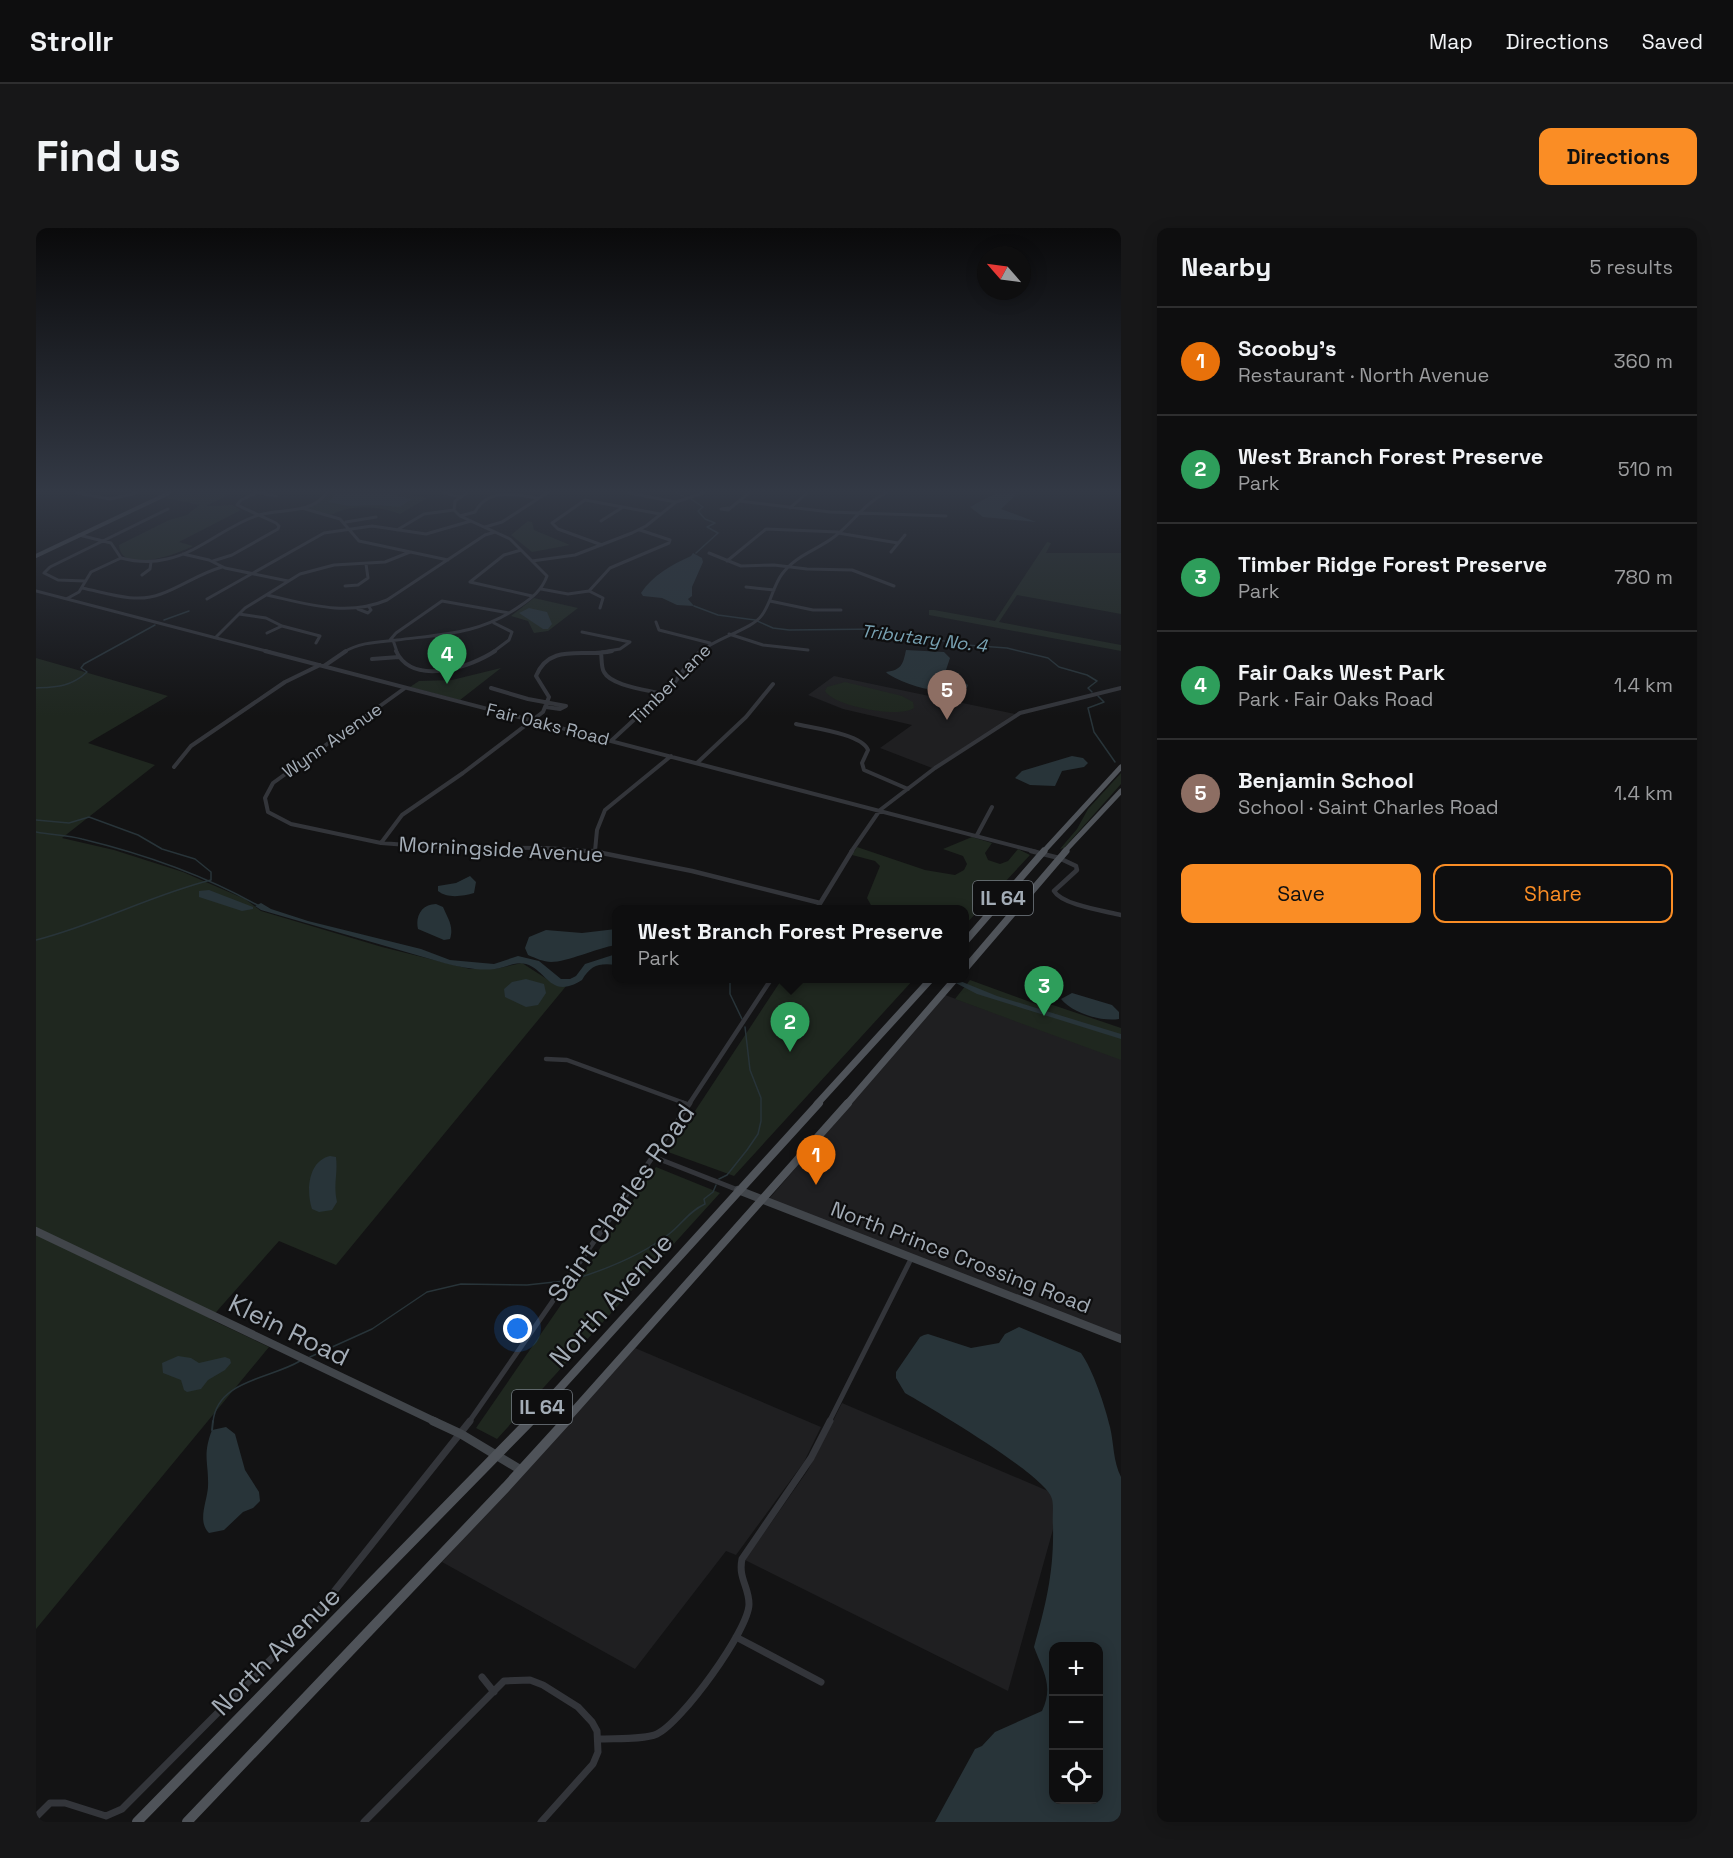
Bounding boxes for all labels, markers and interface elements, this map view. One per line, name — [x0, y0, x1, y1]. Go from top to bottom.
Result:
text: Strollr — [30, 23, 113, 59]
text: Map — [1429, 28, 1473, 55]
text: Directions — [1506, 28, 1609, 55]
text: Saved — [1642, 28, 1703, 55]
button: Directions — [1539, 128, 1697, 185]
text: Find us — [36, 130, 181, 183]
north arrow — [977, 246, 1031, 300]
text: Nearby — [1181, 250, 1271, 284]
text: 5 results — [1589, 254, 1673, 280]
text: Scooby's — [1238, 334, 1337, 362]
text: 1 — [1196, 348, 1205, 374]
text: 360 m — [1614, 348, 1673, 374]
text: Restaurant · North Avenue — [1238, 362, 1489, 388]
text: West Branch Forest Preserve — [1238, 442, 1543, 470]
text: 2 — [1195, 456, 1206, 482]
text: 510 m — [1618, 456, 1673, 482]
text: Park — [1238, 470, 1280, 496]
text: Timber Ridge Forest Preserve — [1238, 550, 1547, 578]
text: 3 — [1194, 564, 1207, 590]
text: 780 m — [1614, 564, 1673, 590]
text: Park — [1238, 578, 1280, 604]
water label: Tributary No. 4 — [860, 619, 989, 657]
pin: 4 — [428, 634, 466, 684]
street label: Timber Lane — [624, 638, 716, 730]
text: Fair Oaks West Park — [1238, 658, 1445, 686]
pin: 5 — [928, 670, 966, 720]
text: 4 — [1194, 672, 1207, 698]
text: 1.4 km — [1614, 672, 1673, 698]
text: Park · Fair Oaks Road — [1238, 686, 1434, 712]
street label: Wynn Avenue — [278, 697, 386, 783]
street label: Fair Oaks Road — [484, 698, 612, 750]
text: Benjamin School — [1238, 766, 1414, 794]
text: 5 — [1195, 780, 1207, 806]
text: 1.4 km — [1614, 780, 1673, 806]
text: School · Saint Charles Road — [1238, 794, 1499, 820]
street label: Morningside Avenue — [398, 830, 604, 868]
button: Save — [1181, 864, 1421, 923]
button: Share — [1433, 864, 1673, 923]
road number: IL 64 — [973, 881, 1033, 915]
popup — [612, 905, 969, 983]
text: West Branch Forest Preserve — [638, 917, 943, 945]
text: Park — [638, 945, 679, 971]
pin: 3 — [1024, 966, 1064, 1016]
pin: 2 — [770, 1002, 810, 1052]
street label: Saint Charles Road — [540, 1097, 702, 1309]
pin: 1 — [796, 1136, 836, 1185]
street label: North Prince Crossing Road — [827, 1195, 1095, 1319]
street label: North Avenue — [542, 1226, 680, 1374]
street label: Klein Road — [223, 1286, 355, 1374]
your location — [503, 1314, 532, 1343]
road number: IL 64 — [512, 1390, 572, 1424]
street label: North Avenue — [204, 1579, 348, 1723]
map controls — [1049, 1642, 1103, 1804]
button: + — [1049, 1642, 1103, 1696]
button: − — [1049, 1696, 1103, 1750]
button: locate — [1049, 1750, 1103, 1804]

